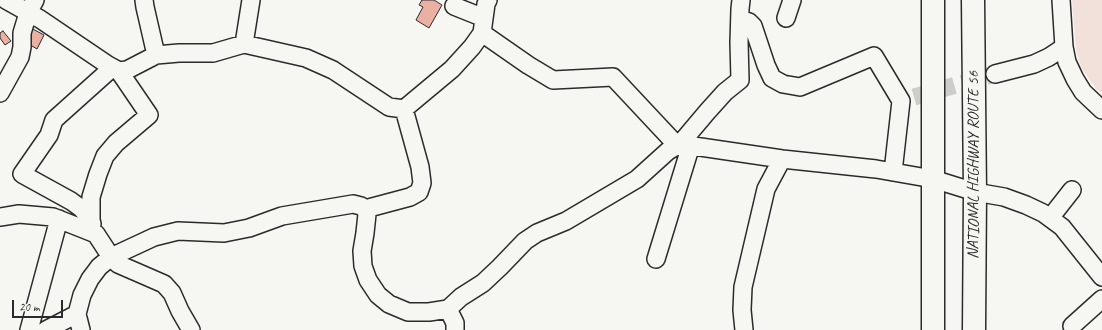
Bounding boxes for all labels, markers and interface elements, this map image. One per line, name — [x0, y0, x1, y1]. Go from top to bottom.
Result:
street label: NATIONAL HIGHWAY ROUTE 56 — [964, 71, 984, 259]
scale bar — [14, 292, 65, 318]
text: 20 m — [19, 299, 39, 315]

